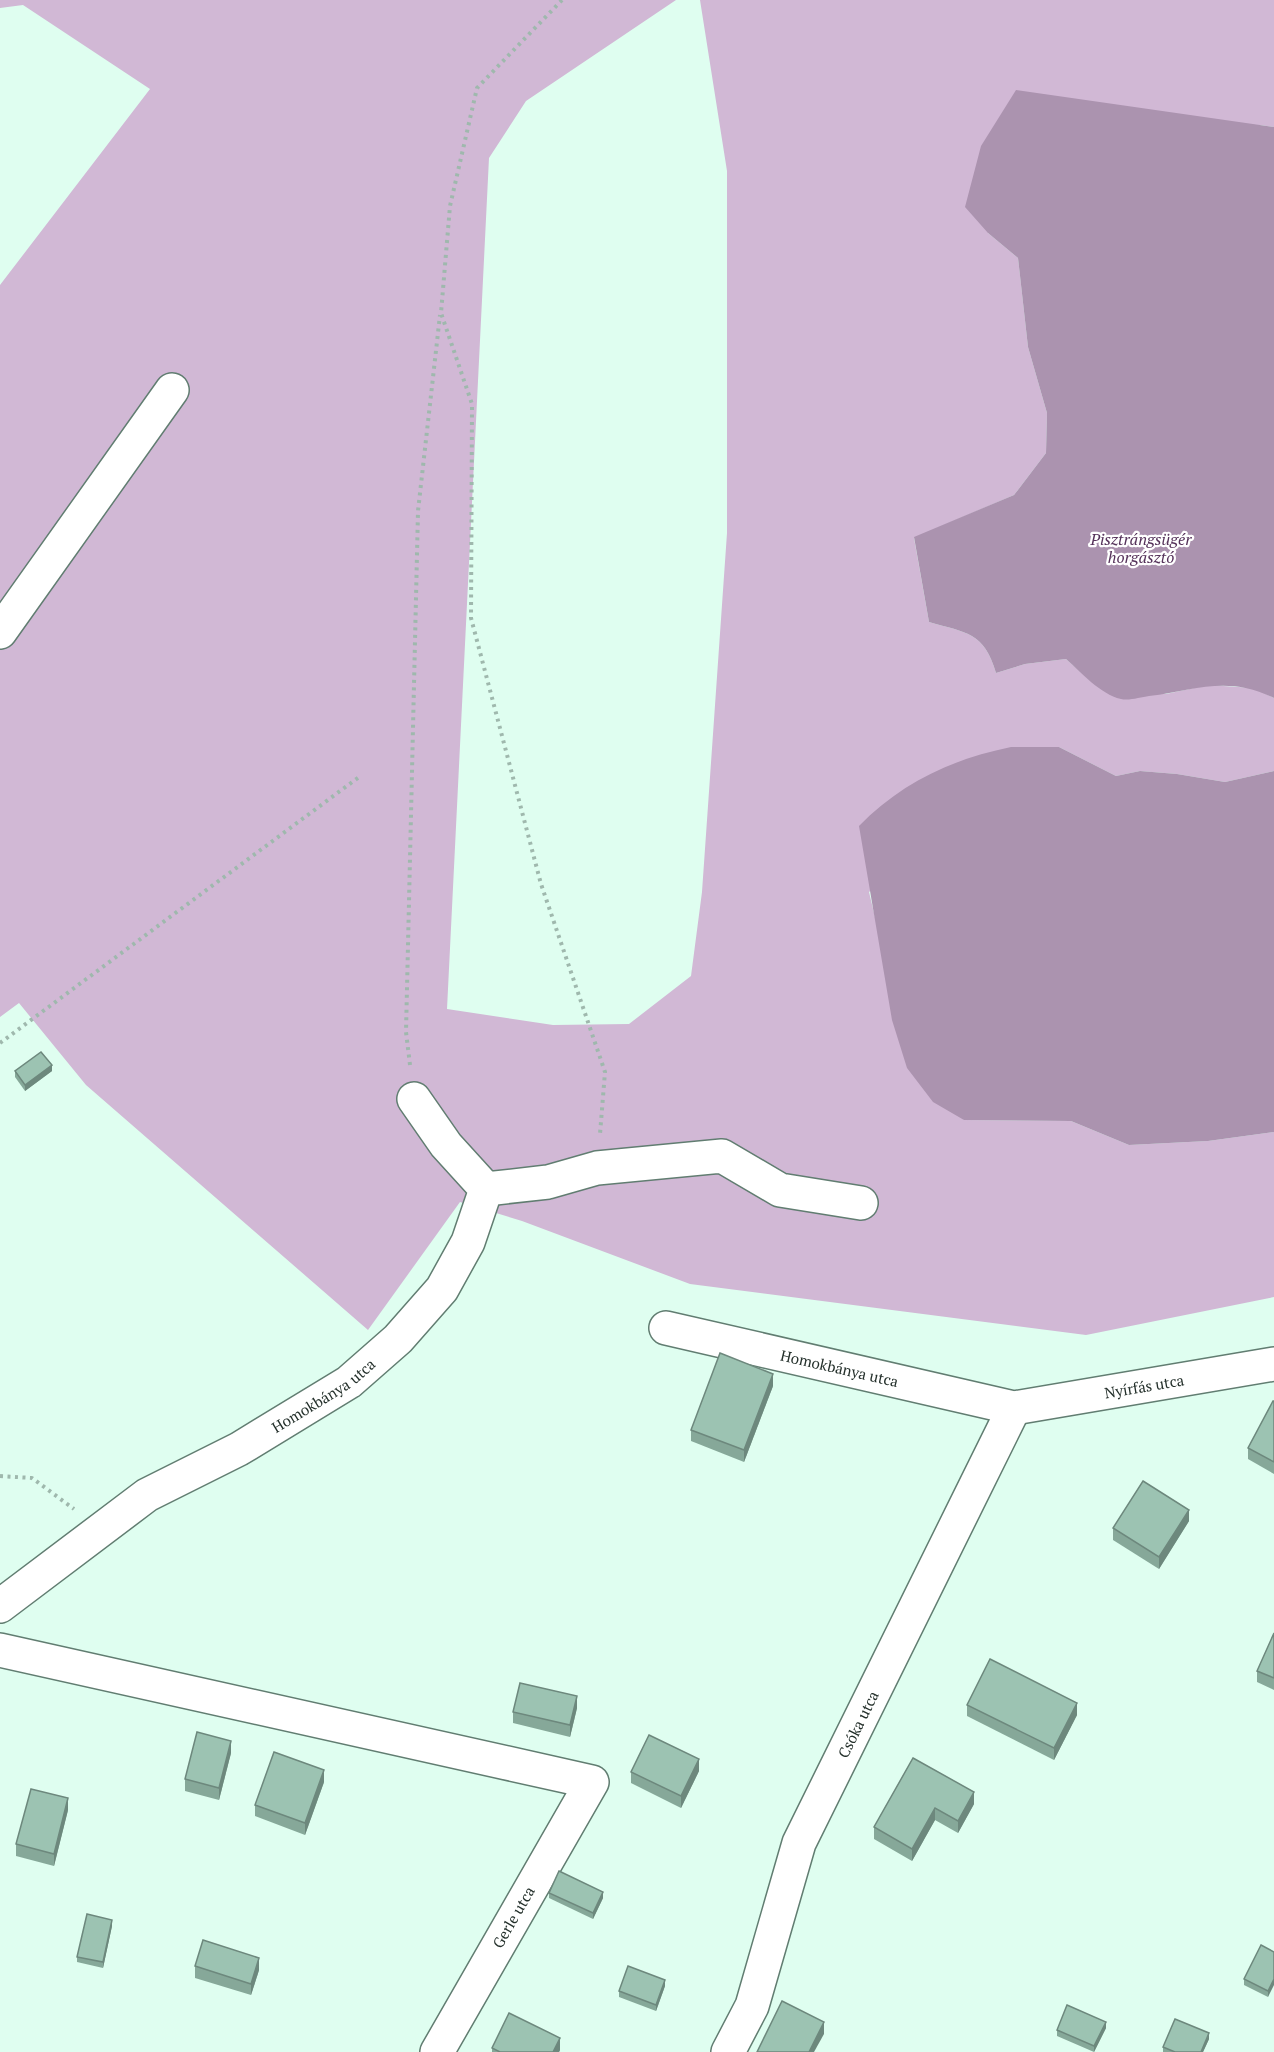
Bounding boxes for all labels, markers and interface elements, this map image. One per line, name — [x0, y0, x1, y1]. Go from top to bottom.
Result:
water label: Pisztrángsügér horgásztó — [1090, 528, 1192, 568]
street label: Homokbánya utca — [779, 1345, 901, 1391]
street label: Homokbánya utca — [268, 1354, 380, 1437]
street label: Nyírfás utca — [1103, 1369, 1186, 1403]
street label: Csóka utca — [833, 1687, 883, 1761]
street label: Gerle utca — [487, 1882, 539, 1951]

